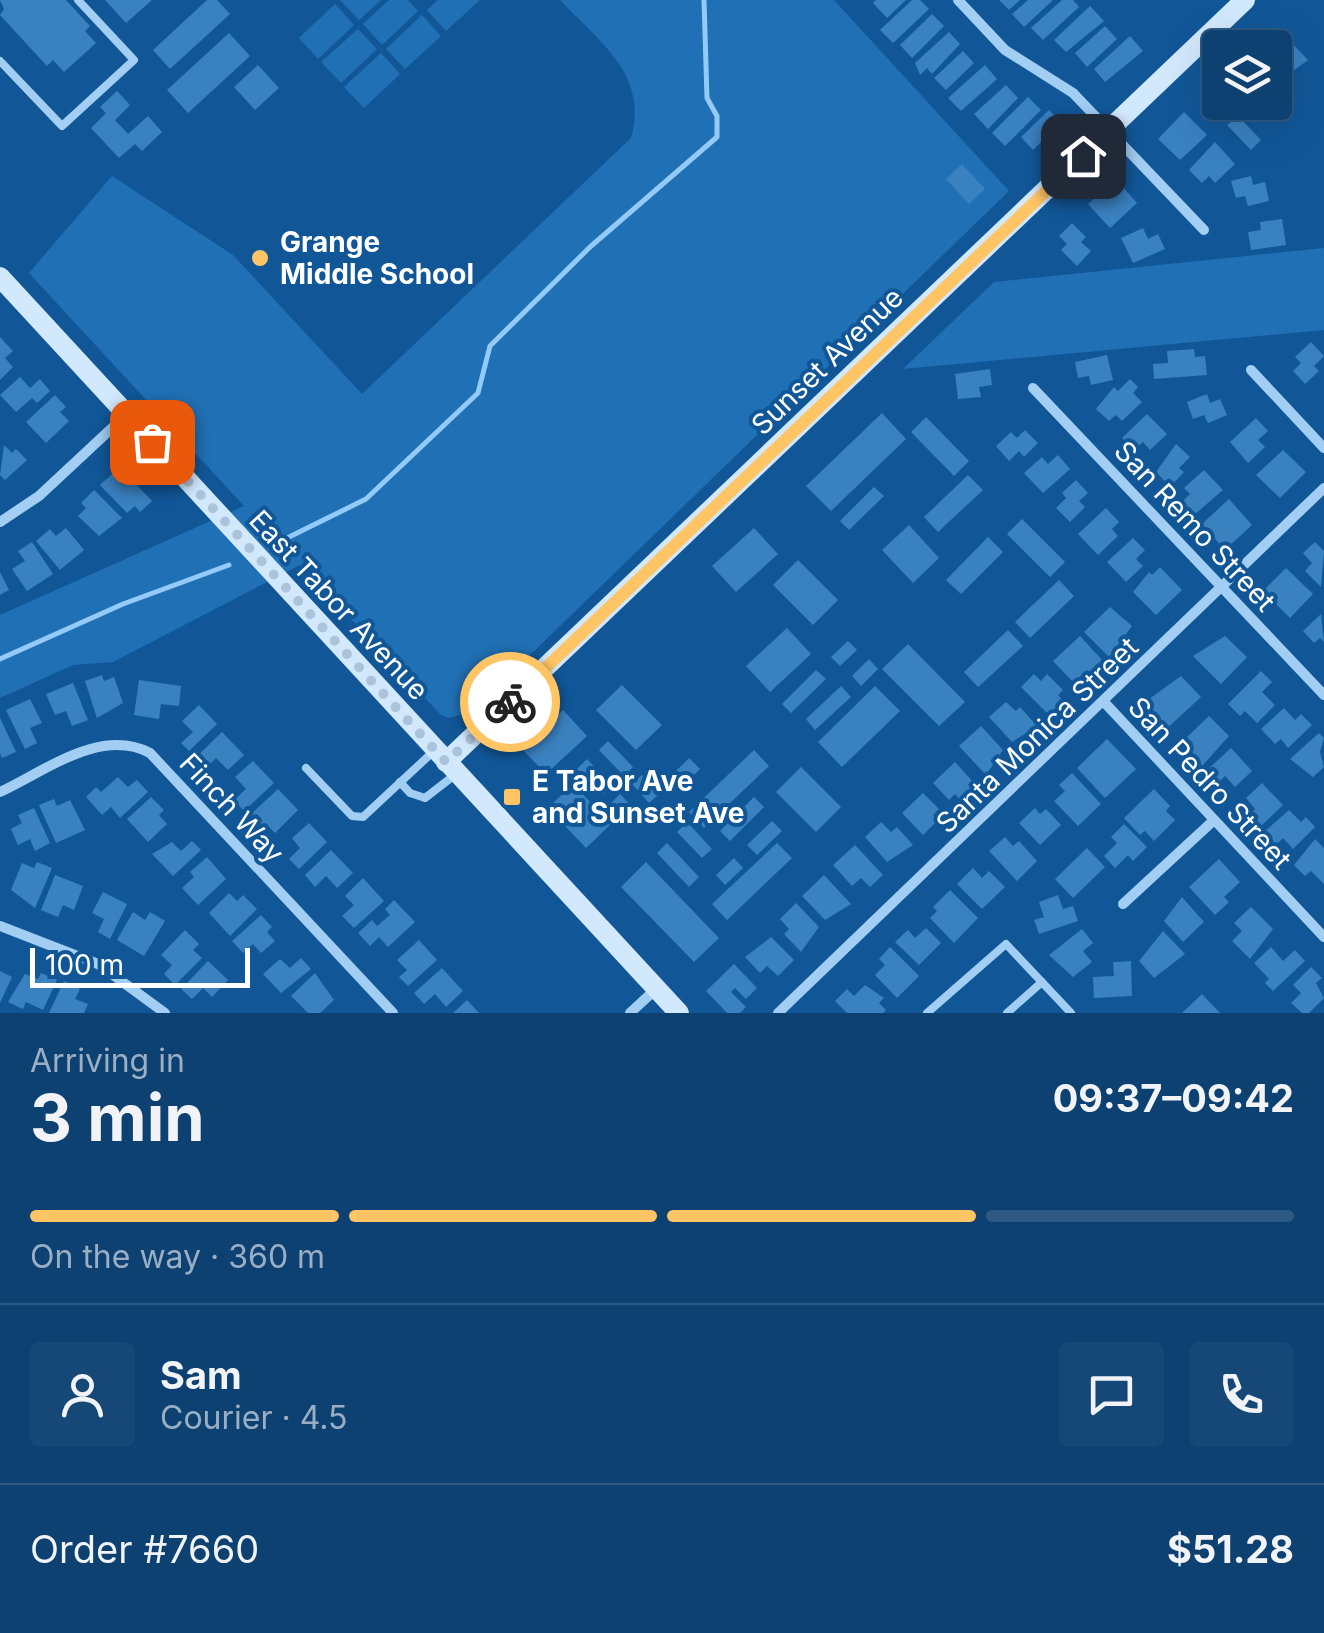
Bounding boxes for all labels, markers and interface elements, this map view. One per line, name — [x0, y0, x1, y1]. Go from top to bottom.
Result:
map controls — [1202, 30, 1292, 120]
button: layers — [1202, 30, 1292, 120]
pin — [1041, 114, 1126, 199]
icon: home — [1056, 129, 1111, 184]
place label: Grange Middle School — [280, 225, 474, 291]
marker: Grange Middle School — [249, 247, 271, 269]
street label: Sunset Avenue — [744, 280, 910, 442]
pin — [110, 400, 195, 485]
icon: bag — [125, 415, 180, 470]
street label: San Remo Street — [1107, 434, 1283, 618]
street label: East Tabor Avenue — [242, 503, 436, 707]
street label: Santa Monica Street — [929, 630, 1145, 840]
courier — [460, 652, 560, 752]
icon: bike — [483, 675, 538, 730]
street label: San Pedro Street — [1122, 690, 1298, 876]
street label: Finch Way — [173, 746, 291, 870]
place label: E Tabor Ave and Sunset Ave — [532, 764, 744, 830]
marker: E Tabor Ave and Sunset Ave — [501, 786, 523, 808]
scale bar — [30, 943, 250, 988]
text: 100 m — [45, 948, 124, 982]
text: Arriving in — [30, 1041, 185, 1080]
text: 09:37–09:42 — [1053, 1075, 1294, 1121]
text: 3 min — [30, 1078, 205, 1157]
text: On the way · 360 m — [30, 1237, 325, 1276]
button: person — [30, 1342, 135, 1447]
button: chat — [1059, 1342, 1164, 1447]
button: phone — [1189, 1342, 1294, 1447]
text: Sam — [160, 1352, 242, 1398]
text: Courier · 4.5 — [160, 1398, 348, 1437]
text: Order #7660 — [30, 1526, 259, 1572]
text: $51.28 — [1167, 1526, 1294, 1572]

